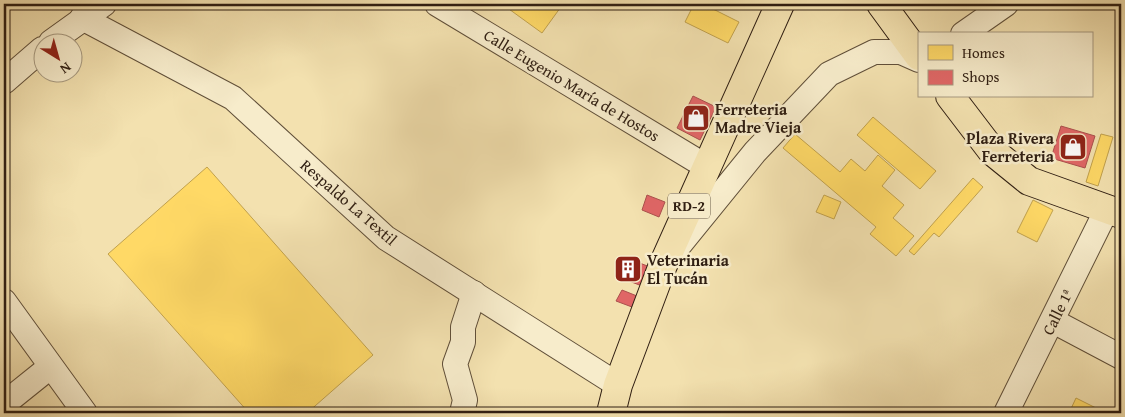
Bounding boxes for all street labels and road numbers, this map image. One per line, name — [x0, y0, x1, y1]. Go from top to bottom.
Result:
street label: Calle Eugenio María de Hostos — [480, 23, 664, 147]
street label: Respaldo La Textil — [295, 153, 403, 251]
road number: RD-2 — [668, 194, 710, 218]
street label: Calle 1ª — [1036, 284, 1079, 339]

